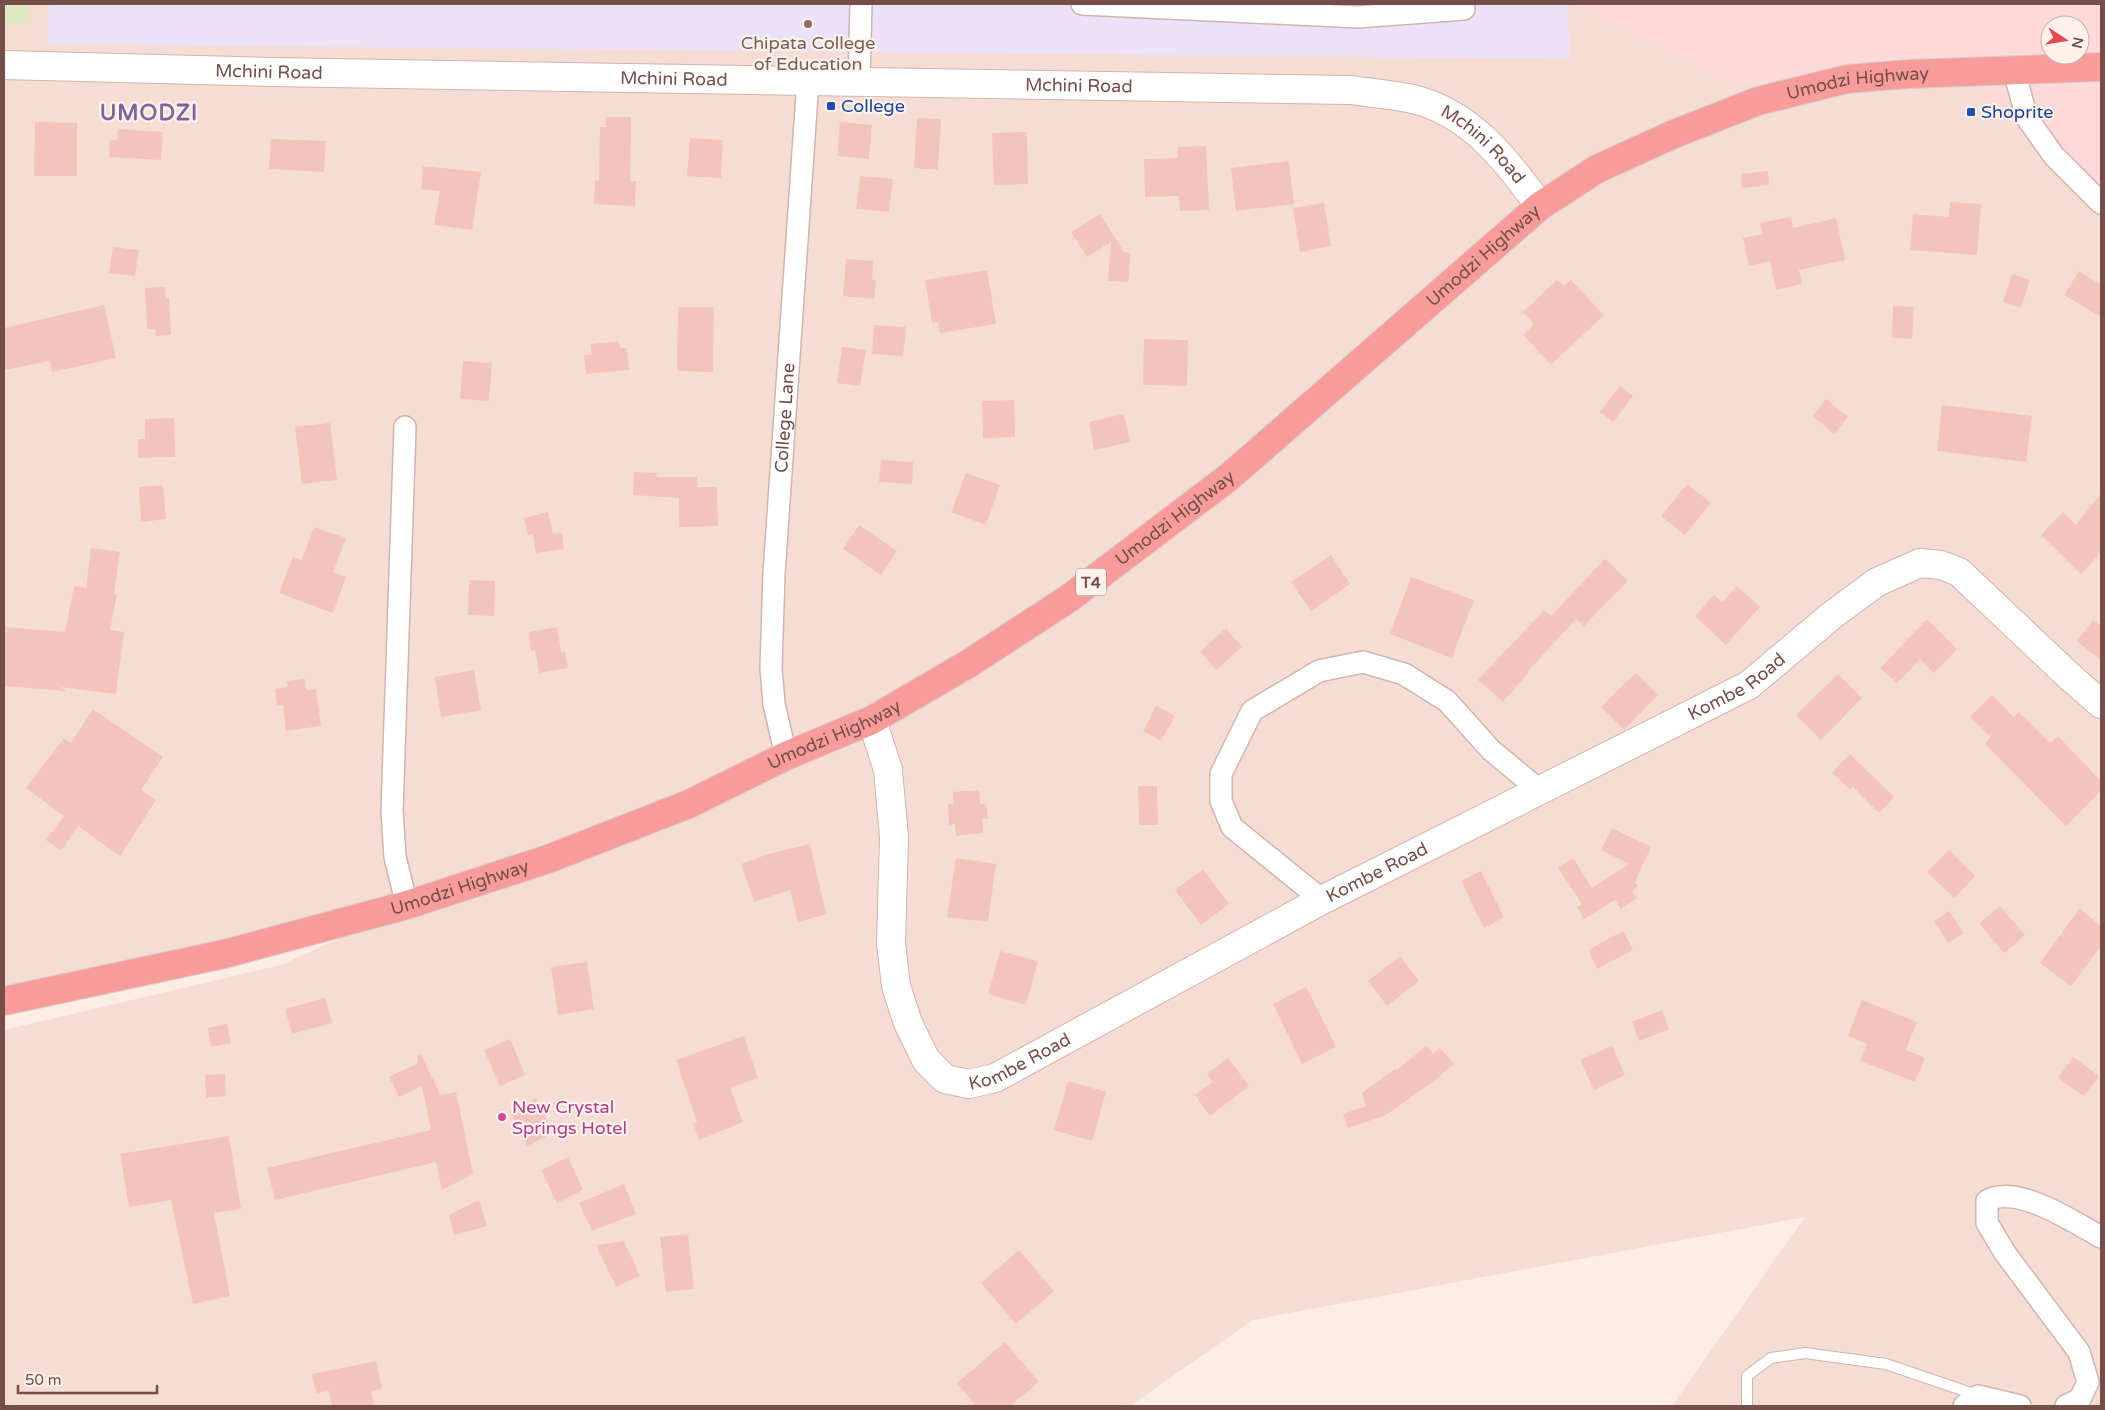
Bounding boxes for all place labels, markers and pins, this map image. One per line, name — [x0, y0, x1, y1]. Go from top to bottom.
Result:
marker: Chipata College of Education — [802, 18, 814, 30]
place label: Chipata College of Education — [741, 32, 875, 75]
place label: College — [841, 95, 905, 117]
marker: College — [825, 100, 837, 112]
place label: Shoprite — [1981, 101, 2054, 123]
marker: Shoprite — [1965, 106, 1977, 118]
place label: New Crystal Springs Hotel — [512, 1096, 627, 1139]
marker: New Crystal Springs Hotel — [496, 1111, 508, 1123]

